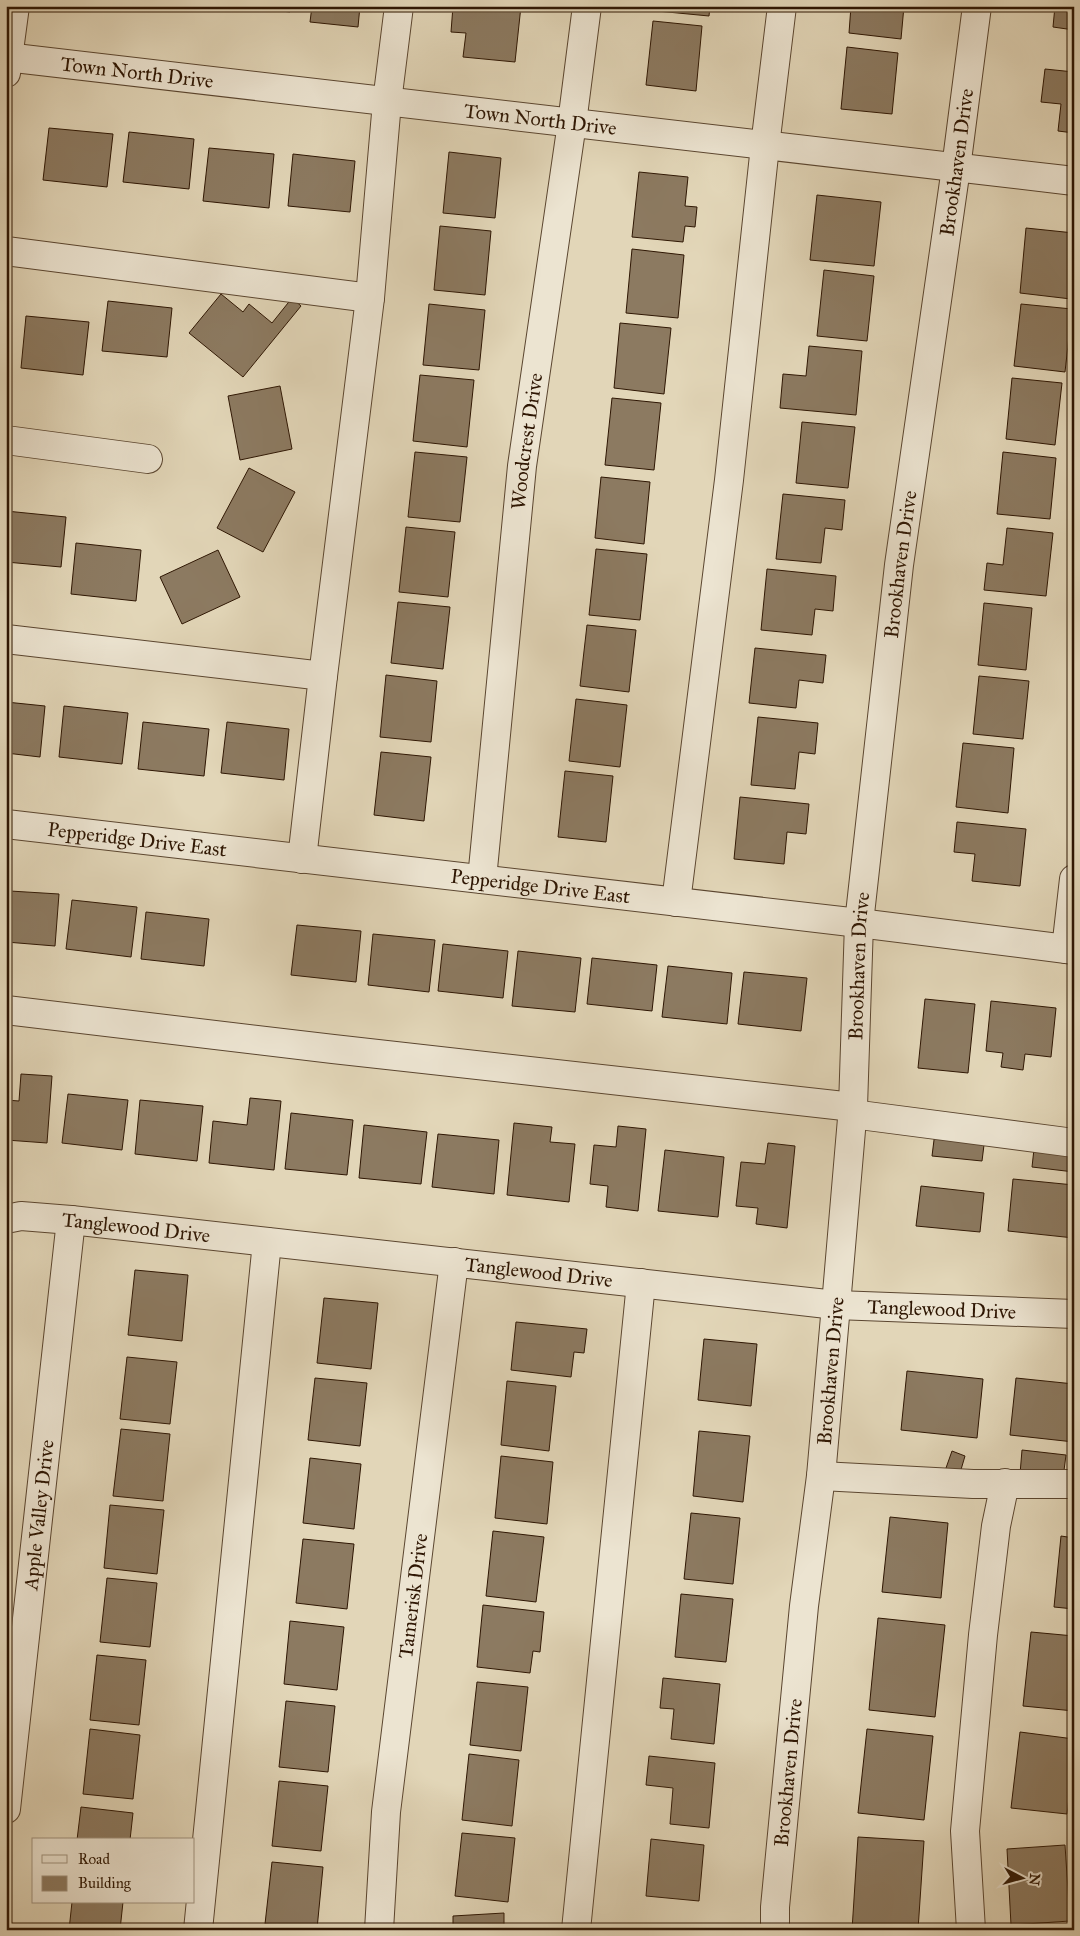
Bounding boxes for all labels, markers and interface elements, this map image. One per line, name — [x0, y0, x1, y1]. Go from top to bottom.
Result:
street label: Town North Drive — [59, 51, 215, 93]
street label: Brookhaven Drive — [934, 87, 978, 238]
street label: Town North Drive — [463, 98, 618, 140]
street label: Woodcrest Drive — [506, 371, 547, 511]
street label: Brookhaven Drive — [879, 489, 922, 639]
street label: Pepperidge Drive East — [46, 817, 228, 862]
street label: Pepperidge Drive East — [449, 864, 631, 908]
street label: Brookhaven Drive — [843, 890, 874, 1041]
street label: Tanglewood Drive — [61, 1207, 211, 1247]
street label: Tanglewood Drive — [463, 1252, 614, 1292]
street label: Tanglewood Drive — [867, 1294, 1017, 1324]
street label: Brookhaven Drive — [812, 1296, 849, 1446]
street label: Apple Valley Drive — [18, 1438, 59, 1592]
street label: Tamerisk Drive — [393, 1532, 432, 1660]
street label: Brookhaven Drive — [769, 1697, 807, 1848]
legend — [32, 1838, 195, 1904]
text: Road — [78, 1850, 110, 1868]
north arrow — [998, 1854, 1048, 1904]
text: N — [1025, 1873, 1044, 1886]
text: Building — [78, 1874, 132, 1892]

